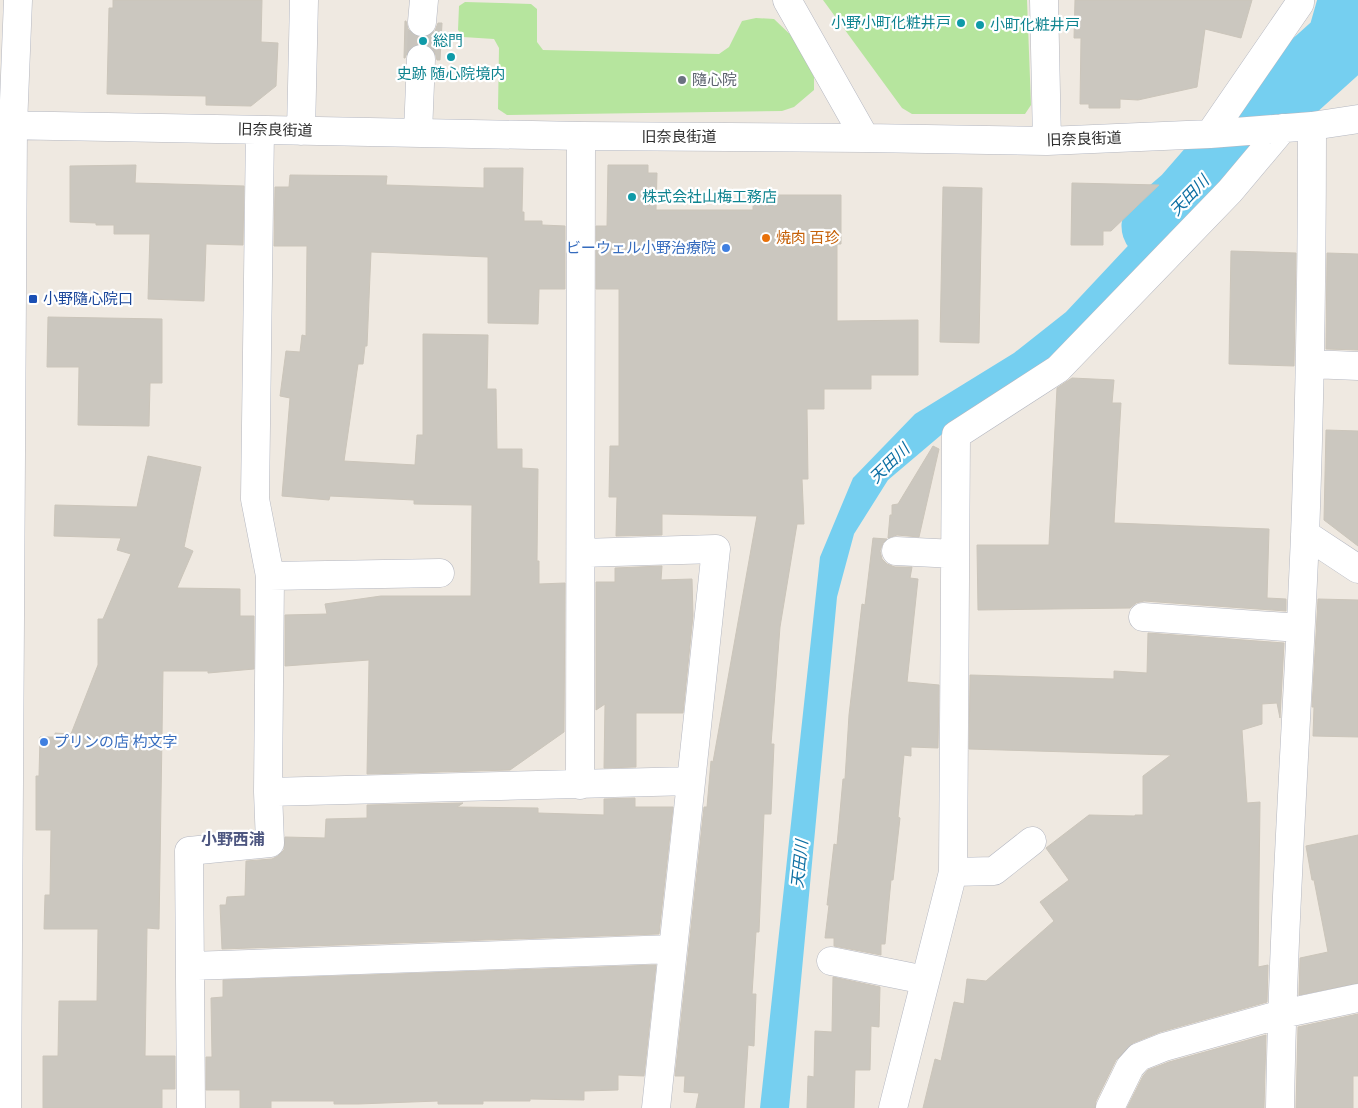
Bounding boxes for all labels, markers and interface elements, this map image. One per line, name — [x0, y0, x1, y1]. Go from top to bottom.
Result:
place label: 小野小町化粧井戸 — [831, 14, 951, 32]
place label: 小町化粧井戸 — [990, 16, 1080, 34]
marker: 小野小町化粧井戸 — [955, 17, 967, 29]
marker: 小町化粧井戸 — [974, 19, 986, 31]
place label: 総門 — [433, 32, 463, 50]
marker: 総門 — [417, 35, 429, 47]
marker: 史跡 随心院境内 — [445, 51, 457, 63]
place label: 史跡 随心院境内 — [397, 65, 505, 83]
place label: 隨心院 — [692, 71, 737, 89]
marker: 隨心院 — [676, 74, 688, 86]
street label: 旧奈良街道 — [237, 120, 313, 140]
street label: 旧奈良街道 — [641, 128, 717, 146]
street label: 旧奈良街道 — [1046, 129, 1122, 149]
water label: 天田川 — [1166, 170, 1214, 219]
place label: 株式会社山梅工務店 — [642, 188, 777, 206]
marker: 株式会社山梅工務店 — [626, 191, 638, 203]
place label: 焼肉 百珍 — [776, 229, 839, 247]
marker: 焼肉 百珍 — [760, 232, 772, 244]
place label: ビーウェル小野治療院 — [566, 239, 716, 257]
marker: ビーウェル小野治療院 — [720, 242, 732, 254]
place label: 小野隨心院口 — [43, 290, 133, 308]
marker: 小野隨心院口 — [27, 293, 39, 305]
water label: 天田川 — [865, 438, 915, 487]
place label: プリンの店 杓文字 — [54, 733, 177, 751]
marker: プリンの店 杓文字 — [38, 736, 50, 748]
district label: 小野西浦 — [201, 830, 265, 849]
water label: 天田川 — [788, 837, 812, 889]

